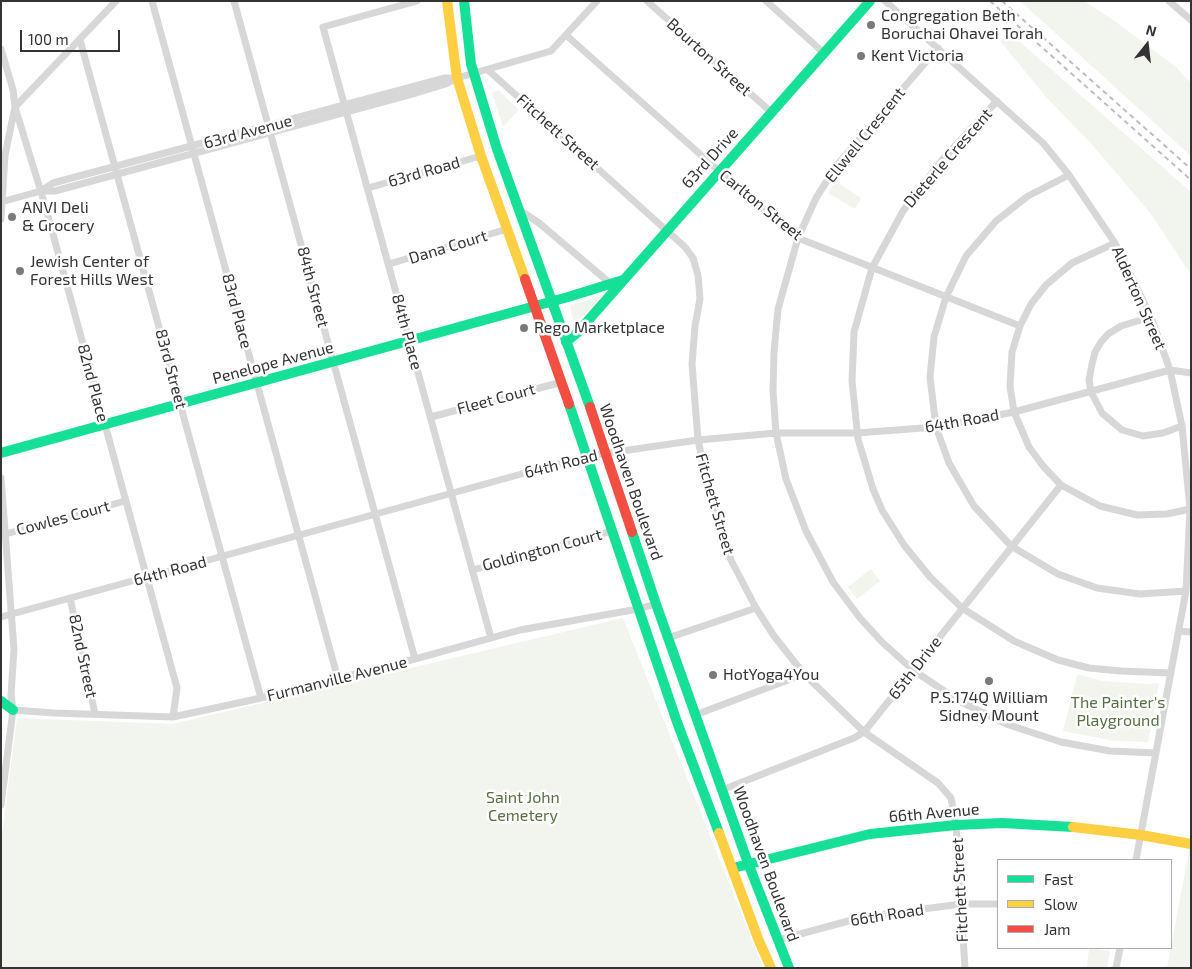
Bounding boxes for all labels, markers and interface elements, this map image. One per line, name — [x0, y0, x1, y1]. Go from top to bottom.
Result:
place label: Congregation Beth Boruchai Ohavei Torah — [881, 6, 1043, 44]
street label: Bourton Street — [663, 14, 755, 100]
marker: Congregation Beth Boruchai Ohavei Torah — [865, 19, 877, 31]
scale bar — [22, 20, 122, 52]
north arrow — [1122, 20, 1172, 70]
text: N — [1144, 21, 1158, 40]
text: 100 m — [28, 30, 69, 48]
place label: Kent Victoria — [871, 46, 964, 66]
marker: Kent Victoria — [855, 50, 867, 62]
street label: Ellwell Crescent — [821, 84, 909, 186]
street label: Fitchett Street — [513, 90, 603, 174]
street label: Dieterle Crescent — [900, 105, 996, 211]
street label: 63rd Avenue — [202, 111, 294, 153]
street label: 63rd Drive — [678, 124, 742, 192]
street label: 63rd Road — [386, 153, 462, 191]
street label: Carlton Street — [716, 166, 806, 244]
place label: ANVI Deli & Grocery — [22, 198, 94, 236]
marker: ANVI Deli & Grocery — [6, 211, 18, 223]
street label: Dana Court — [407, 226, 489, 268]
street label: Alderton Street — [1108, 243, 1170, 353]
street label: 84th Street — [293, 244, 333, 330]
place label: Jewish Center of Forest Hills West — [30, 252, 154, 290]
marker: Jewish Center of Forest Hills West — [14, 265, 26, 277]
street label: 83rd Place — [218, 271, 256, 351]
street label: 84th Place — [388, 292, 426, 372]
place label: Rego Marketplace — [534, 318, 665, 338]
marker: Rego Marketplace — [518, 322, 530, 334]
street label: 83rd Street — [151, 327, 191, 411]
street label: Penelope Avenue — [210, 338, 336, 388]
street label: 82nd Place — [73, 342, 113, 424]
street label: Fleet Court — [455, 379, 537, 419]
street label: Woodhaven Boulevard — [595, 401, 667, 563]
street label: 64th Road — [924, 405, 1000, 437]
street label: 64th Road — [522, 446, 600, 482]
street label: Fitchett Street — [691, 451, 739, 557]
street label: Cowles Court — [14, 496, 112, 540]
street label: Goldington Court — [480, 525, 604, 575]
street label: 64th Road — [131, 552, 209, 590]
street label: 82nd Street — [65, 612, 101, 700]
street label: 65th Drive — [884, 633, 946, 703]
street label: Furmanville Avenue — [265, 652, 409, 706]
place label: HotYoga4You — [723, 665, 819, 685]
marker: HotYoga4You — [707, 669, 719, 681]
marker: P.S.174Q William Sidney Mount — [983, 675, 995, 687]
place label: P.S.174Q William Sidney Mount — [930, 688, 1048, 726]
park label: The Painter's Playground — [1071, 693, 1165, 731]
street label: Woodhaven Boulevard — [729, 784, 803, 944]
park label: Saint John Cemetery — [486, 788, 560, 826]
street label: 66th Avenue — [888, 799, 980, 827]
street label: Fitchett Street — [948, 837, 972, 943]
legend — [997, 859, 1172, 949]
text: Fast — [1044, 870, 1073, 888]
text: Slow — [1044, 895, 1078, 913]
street label: 66th Road — [849, 900, 925, 930]
text: Jam — [1044, 920, 1070, 938]

